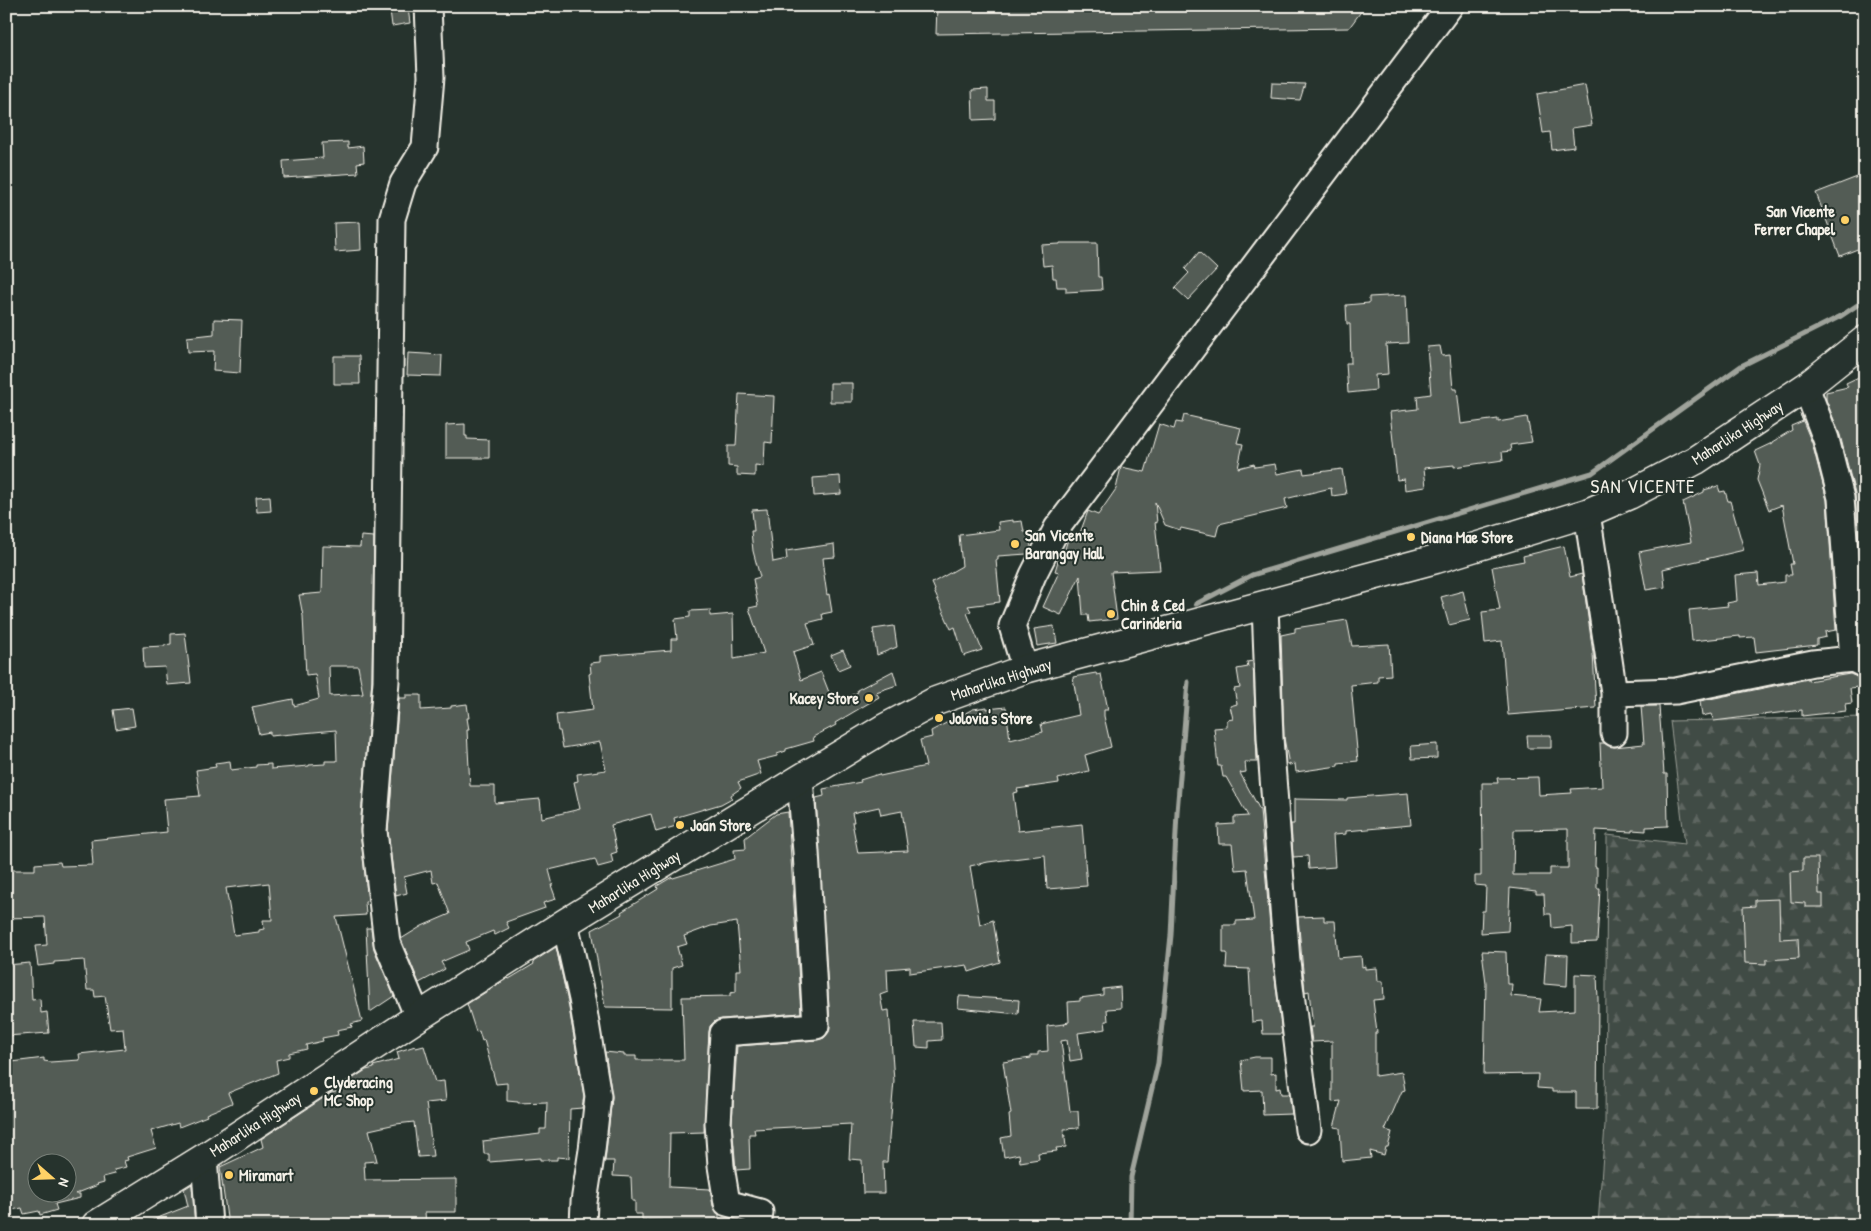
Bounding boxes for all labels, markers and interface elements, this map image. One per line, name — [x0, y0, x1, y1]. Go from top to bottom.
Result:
place label: San Vicente Ferrer Chapel — [1754, 200, 1836, 241]
marker: San Vicente Ferrer Chapel — [1839, 214, 1851, 226]
street label: Maharlika Highway — [1687, 394, 1787, 470]
district label: SAN VICENTE — [1591, 473, 1695, 499]
place label: San Vicente Barangay Hall — [1025, 524, 1105, 565]
place label: Diana Mae Store — [1421, 526, 1514, 548]
marker: Diana Mae Store — [1405, 531, 1417, 543]
marker: San Vicente Barangay Hall — [1009, 538, 1021, 550]
place label: Chin & Ced Carinderia — [1121, 594, 1185, 634]
marker: Chin & Ced Carinderia — [1105, 608, 1117, 620]
street label: Maharlika Highway — [948, 652, 1054, 706]
place label: Kacey Store — [790, 687, 860, 710]
marker: Kacey Store — [863, 692, 875, 704]
place label: Jolovia's Store — [949, 707, 1033, 729]
marker: Jolovia's Store — [933, 712, 945, 724]
place label: Joan Store — [690, 814, 752, 836]
marker: Joan Store — [674, 819, 686, 831]
street label: Maharlika Highway — [584, 844, 684, 918]
place label: Clyderacing MC Shop — [324, 1071, 393, 1112]
marker: Clyderacing MC Shop — [308, 1085, 320, 1097]
street label: Maharlika Highway — [205, 1086, 305, 1162]
north arrow — [28, 1154, 78, 1204]
place label: Miramart — [239, 1164, 294, 1186]
marker: Miramart — [223, 1169, 235, 1181]
text: N — [54, 1176, 75, 1190]

